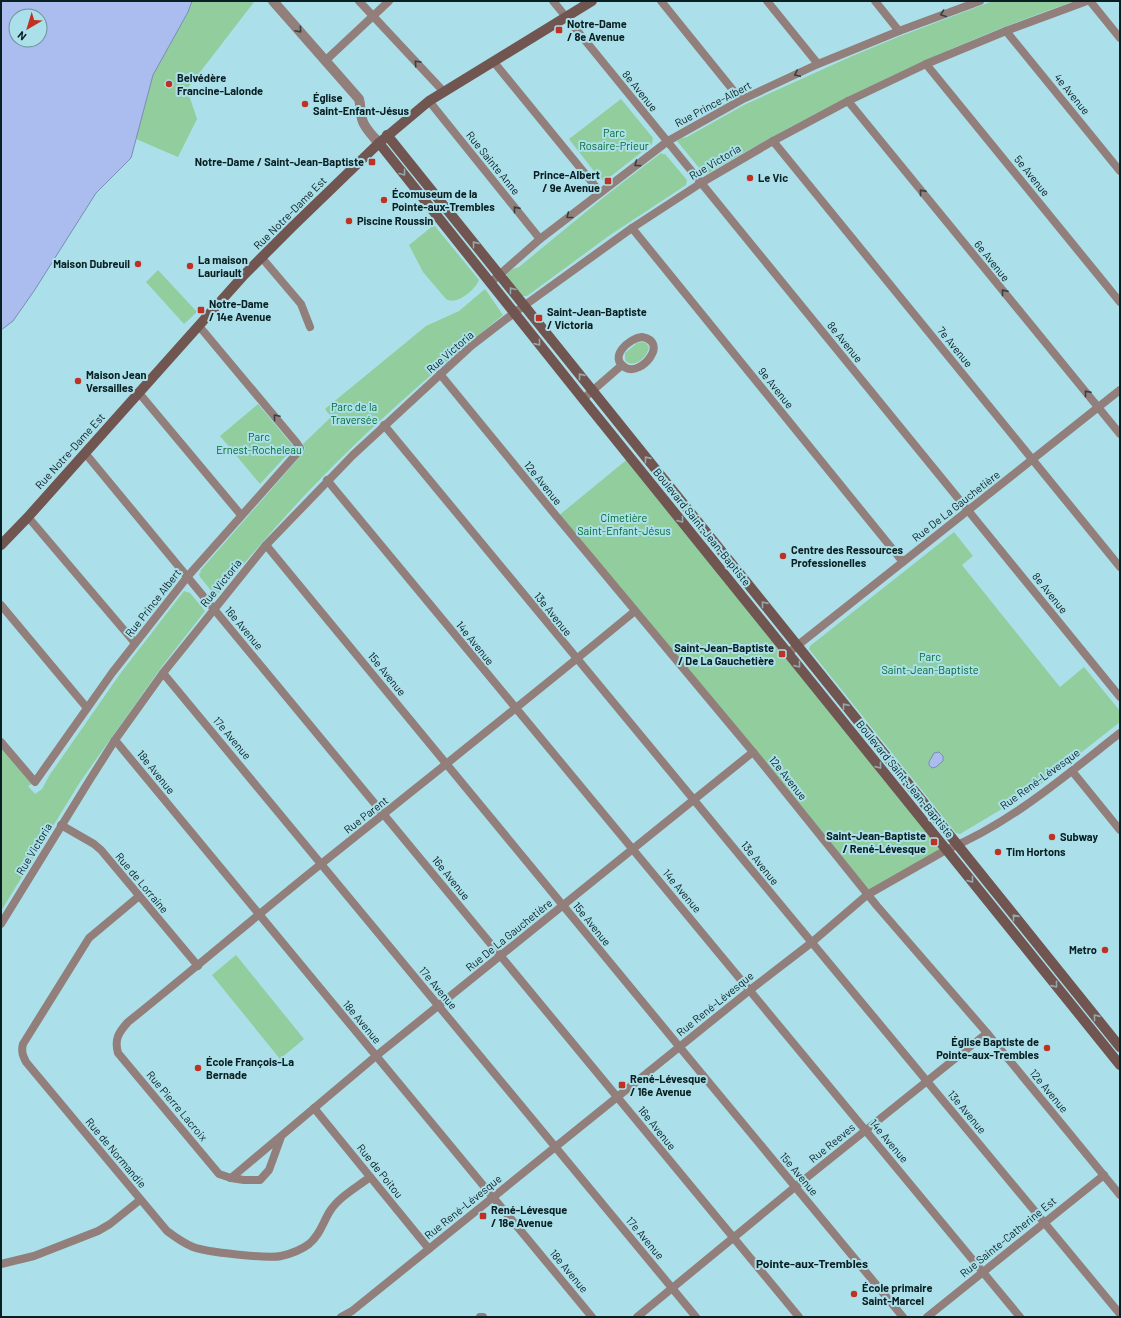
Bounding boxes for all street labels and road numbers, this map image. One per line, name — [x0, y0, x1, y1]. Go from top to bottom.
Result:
street label: 8e Avenue — [620, 68, 661, 114]
street label: 4e Avenue — [1052, 71, 1093, 117]
street label: Rue Prince-Albert — [672, 78, 753, 129]
street label: Rue Sainte Anne — [464, 128, 523, 197]
street label: Rue Victoria — [687, 141, 743, 182]
street label: 5e Avenue — [1012, 153, 1053, 199]
street label: Rue Notre-Dame Est — [251, 174, 329, 252]
street label: 6e Avenue — [972, 238, 1013, 284]
street label: 8e Avenue — [825, 319, 866, 365]
street label: 7e Avenue — [935, 324, 976, 370]
street label: Rue Victoria — [424, 328, 476, 376]
street label: 9e Avenue — [756, 365, 797, 411]
street label: Rue Notre-Dame Est — [32, 410, 107, 491]
street label: 12e Avenue — [522, 458, 565, 507]
street label: Boulevard Saint-Jean-Baptiste — [651, 465, 754, 588]
street label: Rue De La Gauchetière — [909, 467, 1002, 544]
street label: Rue Victoria — [197, 556, 244, 609]
street label: Rue Prince Albert — [122, 566, 183, 639]
street label: 8e Avenue — [1030, 570, 1071, 616]
street label: 13e Avenue — [532, 589, 575, 638]
street label: 16e Avenue — [223, 603, 266, 652]
street label: 14e Avenue — [454, 618, 497, 667]
street label: 15e Avenue — [366, 649, 409, 698]
street label: 17e Avenue — [211, 714, 254, 762]
street label: Boulevard Saint-Jean-Baptiste — [854, 717, 957, 840]
street label: Rue René-Lévesque — [997, 745, 1082, 812]
street label: 18e Avenue — [135, 747, 178, 796]
street label: 12e Avenue — [767, 753, 810, 802]
street label: Rue Parent — [341, 793, 390, 836]
street label: Rue Victoria — [13, 821, 54, 877]
street label: 13e Avenue — [739, 838, 782, 887]
street label: Rue de Lorraine — [113, 850, 172, 916]
street label: 16e Avenue — [430, 853, 473, 902]
street label: 14e Avenue — [660, 866, 704, 915]
street label: Rue De La Gauchetière — [463, 896, 555, 974]
street label: 15e Avenue — [571, 899, 614, 948]
street label: 17e Avenue — [417, 964, 460, 1012]
street label: Rue René-Lévesque — [674, 969, 756, 1039]
street label: 18e Avenue — [340, 997, 384, 1046]
street label: 12e Avenue — [1027, 1066, 1071, 1115]
street label: Rue Pierre Lacroix — [144, 1068, 210, 1143]
street label: 13e Avenue — [946, 1087, 989, 1136]
street label: 16e Avenue — [636, 1103, 679, 1152]
street label: Rue de Normandie — [83, 1115, 150, 1190]
street label: 14e Avenue — [867, 1116, 911, 1165]
street label: Rue Reeves — [806, 1120, 857, 1165]
street label: Rue de Poitou — [355, 1141, 406, 1200]
street label: 15e Avenue — [778, 1149, 821, 1198]
street label: Rue René-Lévesque — [422, 1172, 504, 1242]
street label: Rue Sainte-Catherine Est — [957, 1194, 1058, 1279]
street label: 17e Avenue — [624, 1214, 667, 1262]
street label: 18e Avenue — [547, 1246, 591, 1295]

